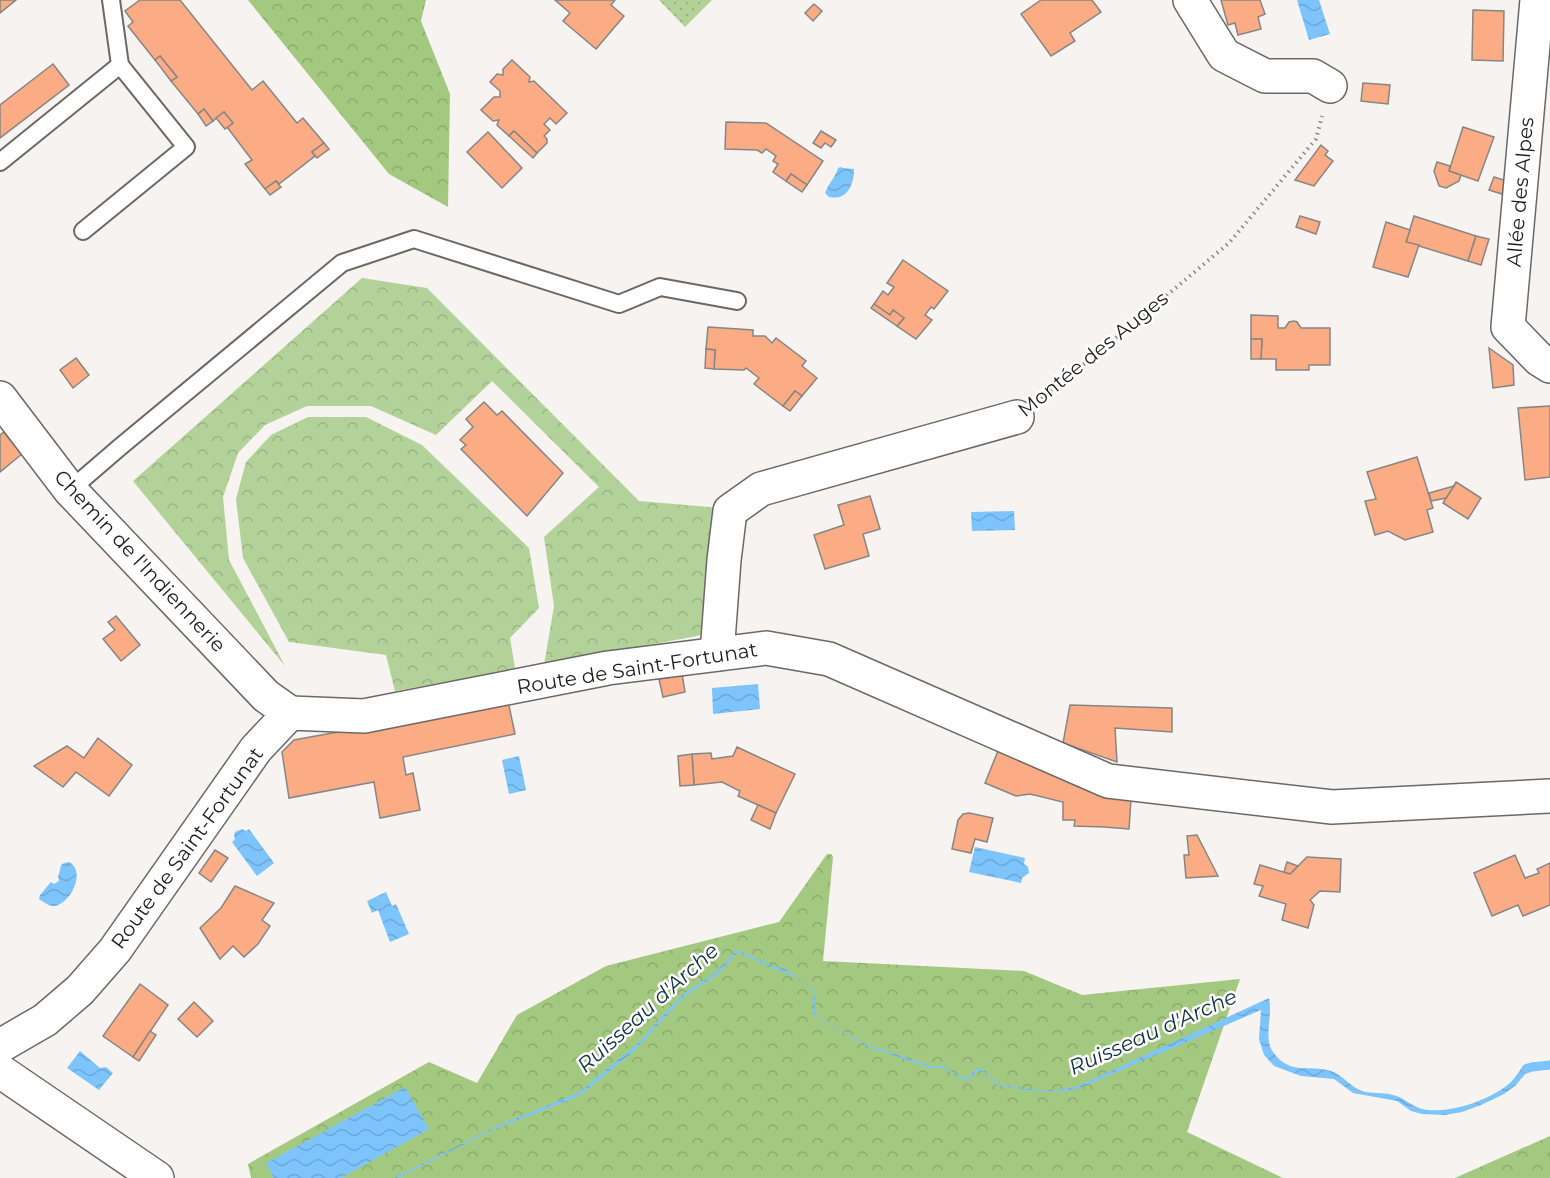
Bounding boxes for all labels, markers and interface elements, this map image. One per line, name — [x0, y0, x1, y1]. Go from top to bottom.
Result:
street label: Allée des Alpes — [1501, 116, 1539, 268]
street label: Montée des Auges — [1013, 286, 1173, 422]
street label: Chemin de l'Indiennerie — [49, 465, 231, 657]
street label: Route de Saint-Fortunat — [515, 637, 759, 699]
street label: Route de Saint-Fortunat — [106, 743, 268, 953]
water label: Ruisseau d'Arche — [572, 938, 723, 1078]
water label: Ruisseau d'Arche — [1065, 983, 1241, 1080]

